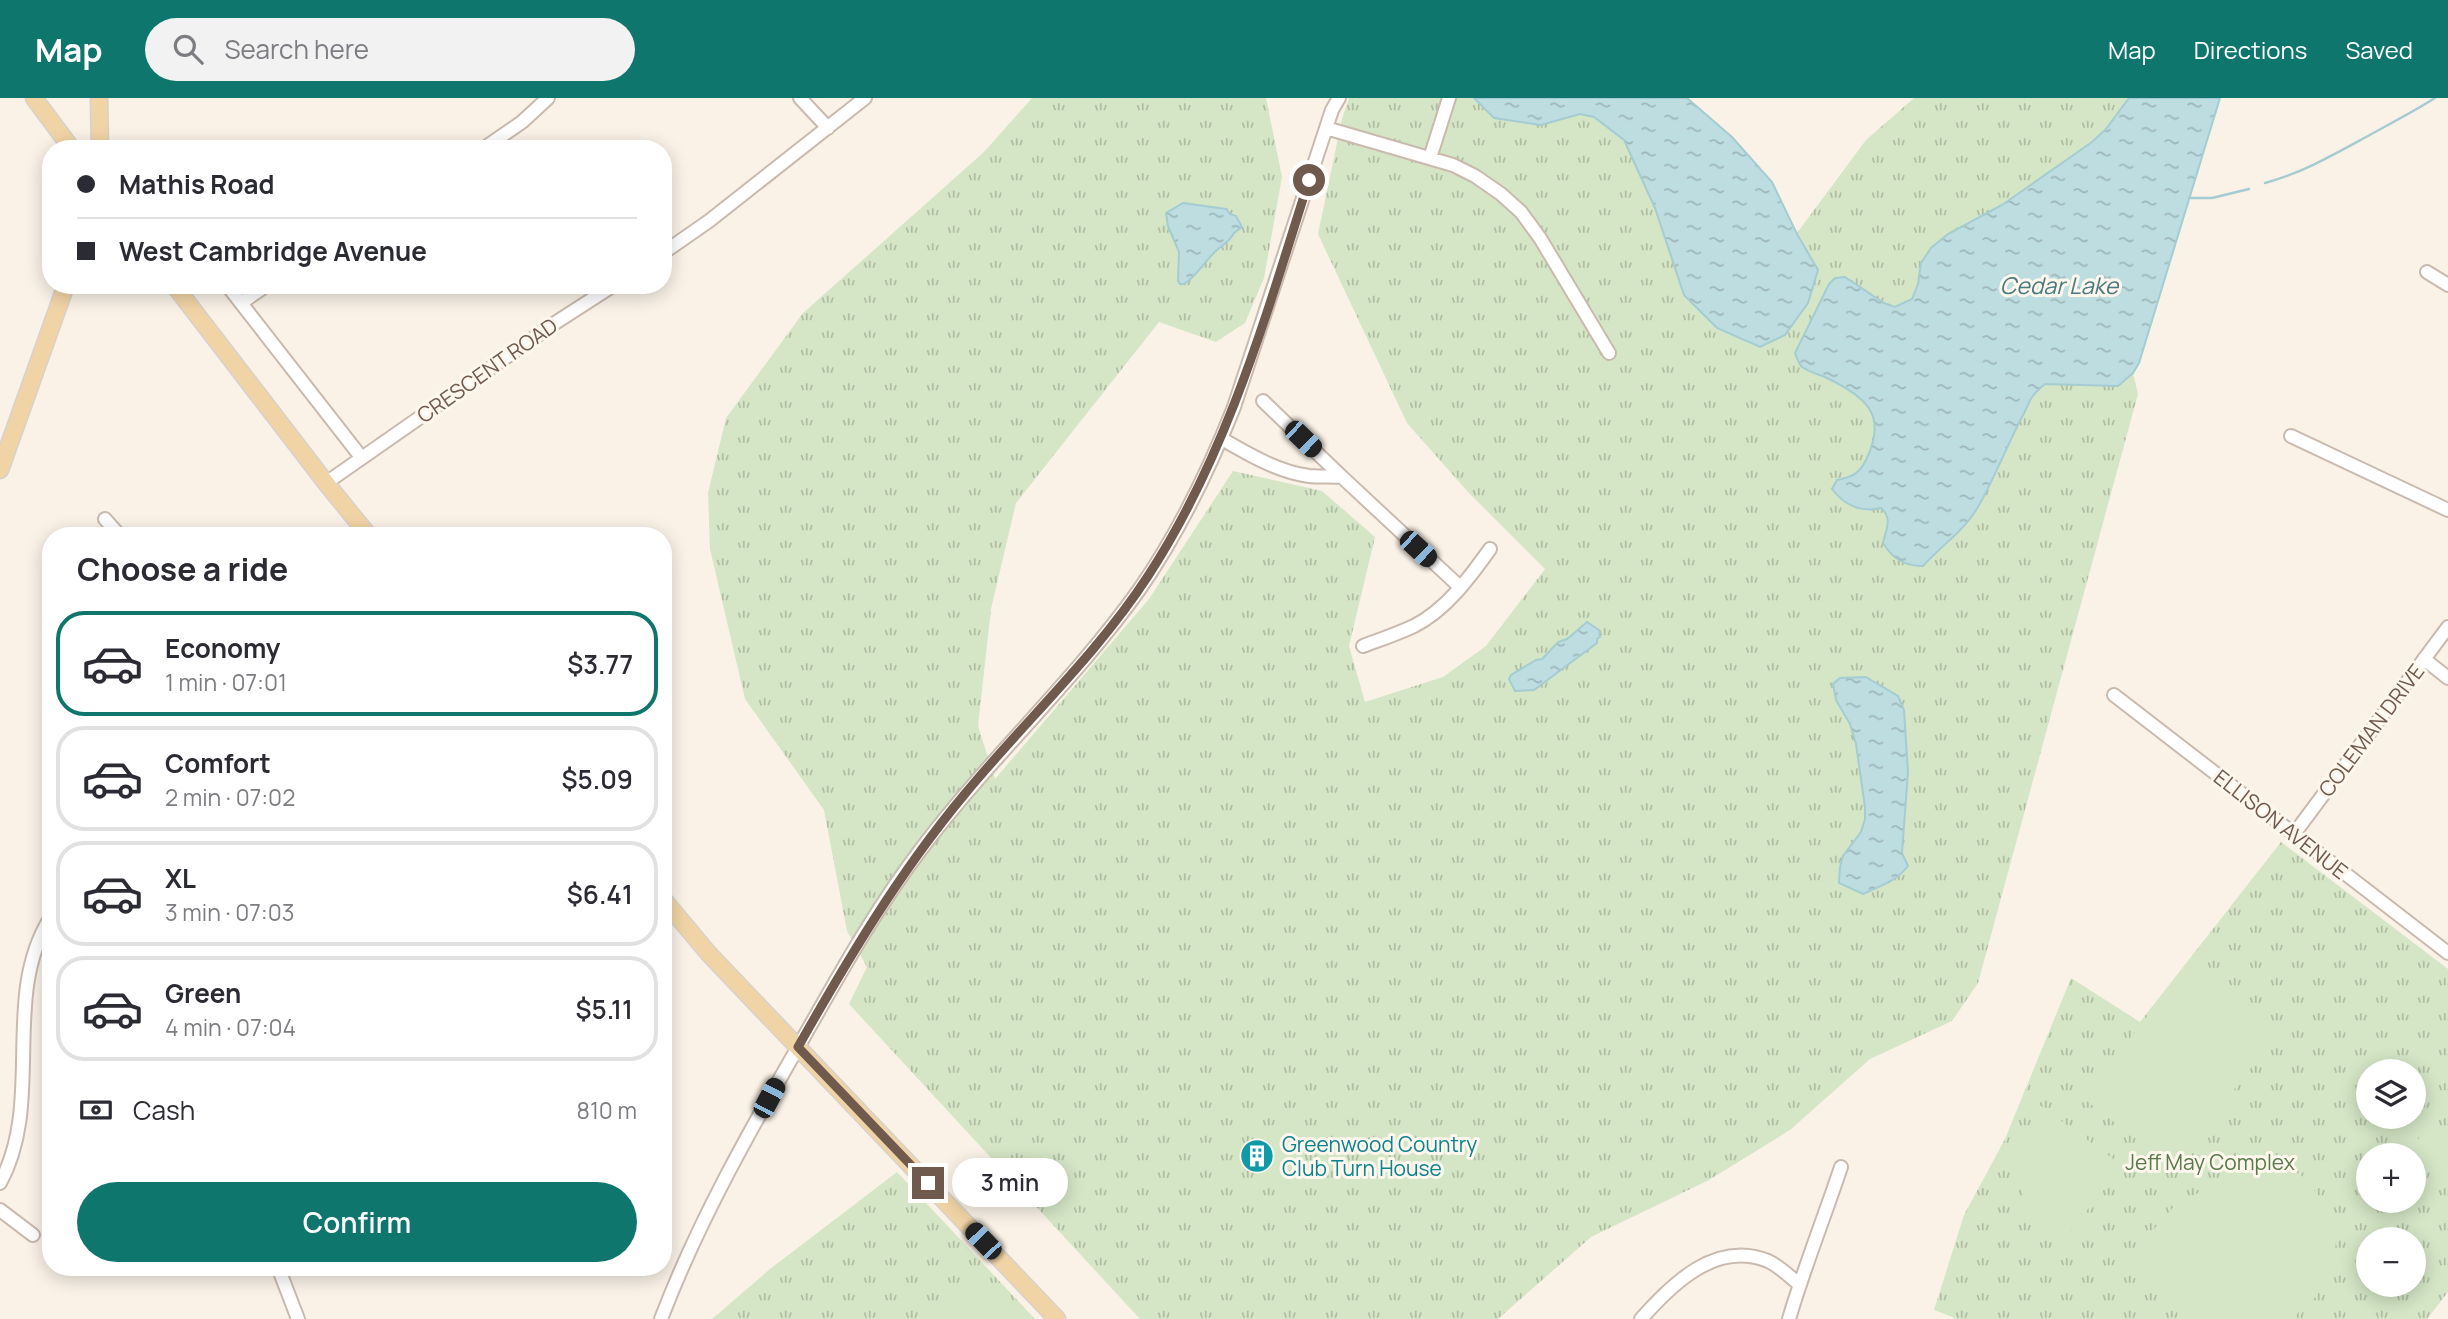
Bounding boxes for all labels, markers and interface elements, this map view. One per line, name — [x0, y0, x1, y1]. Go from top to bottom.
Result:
search box — [145, 18, 635, 81]
text: Map — [35, 27, 103, 72]
icon: search — [169, 30, 207, 68]
text: Search here — [225, 31, 369, 67]
text: Map — [2108, 33, 2156, 66]
text: Directions — [2194, 33, 2307, 66]
text: Saved — [2345, 33, 2413, 66]
route start — [1293, 164, 1325, 196]
text: Mathis Road — [119, 166, 275, 202]
text: West Cambridge Avenue — [119, 233, 427, 269]
water label: Cedar Lake — [2000, 269, 2120, 301]
street label: CRESCENT ROAD — [411, 311, 563, 429]
car — [1281, 417, 1326, 461]
car — [1396, 527, 1441, 571]
text: Choose a ride — [77, 547, 288, 591]
text: Economy — [165, 630, 280, 666]
icon: car — [81, 632, 144, 695]
text: $3.77 — [567, 646, 633, 682]
street label: COLEMAN DRIVE — [2312, 658, 2430, 802]
text: 1 min · 07:01 — [165, 666, 287, 698]
text: Comfort — [165, 745, 271, 781]
icon: car — [81, 747, 144, 810]
text: $5.09 — [562, 761, 633, 797]
street label: ELLISON AVENUE — [2208, 763, 2354, 885]
text: 2 min · 07:02 — [165, 781, 295, 813]
text: XL — [165, 860, 196, 896]
icon: car — [81, 862, 144, 925]
text: $6.41 — [567, 876, 633, 912]
text: 3 min · 07:03 — [165, 896, 294, 928]
text: Green — [165, 975, 241, 1011]
icon: car — [81, 977, 144, 1040]
text: $5.11 — [576, 991, 633, 1027]
text: 4 min · 07:04 — [165, 1011, 296, 1043]
map controls — [2356, 1059, 2426, 1297]
button: layers — [2356, 1059, 2426, 1129]
car — [750, 1075, 789, 1121]
icon: cash — [77, 1091, 115, 1129]
text: Cash — [133, 1092, 195, 1128]
text: 810 m — [577, 1094, 637, 1126]
place label: Greenwood Country Club Turn House — [1282, 1130, 1477, 1182]
building icon: Greenwood Country Club Turn House — [1238, 1137, 1276, 1175]
button: + — [2356, 1143, 2426, 1213]
park label: Jeff May Complex — [2125, 1148, 2295, 1176]
callout: 3 min — [953, 1158, 1068, 1208]
text: 3 min — [981, 1166, 1039, 1198]
route end — [912, 1167, 944, 1199]
button: Confirm — [77, 1182, 637, 1262]
car — [961, 1219, 1006, 1263]
button: − — [2356, 1227, 2426, 1297]

